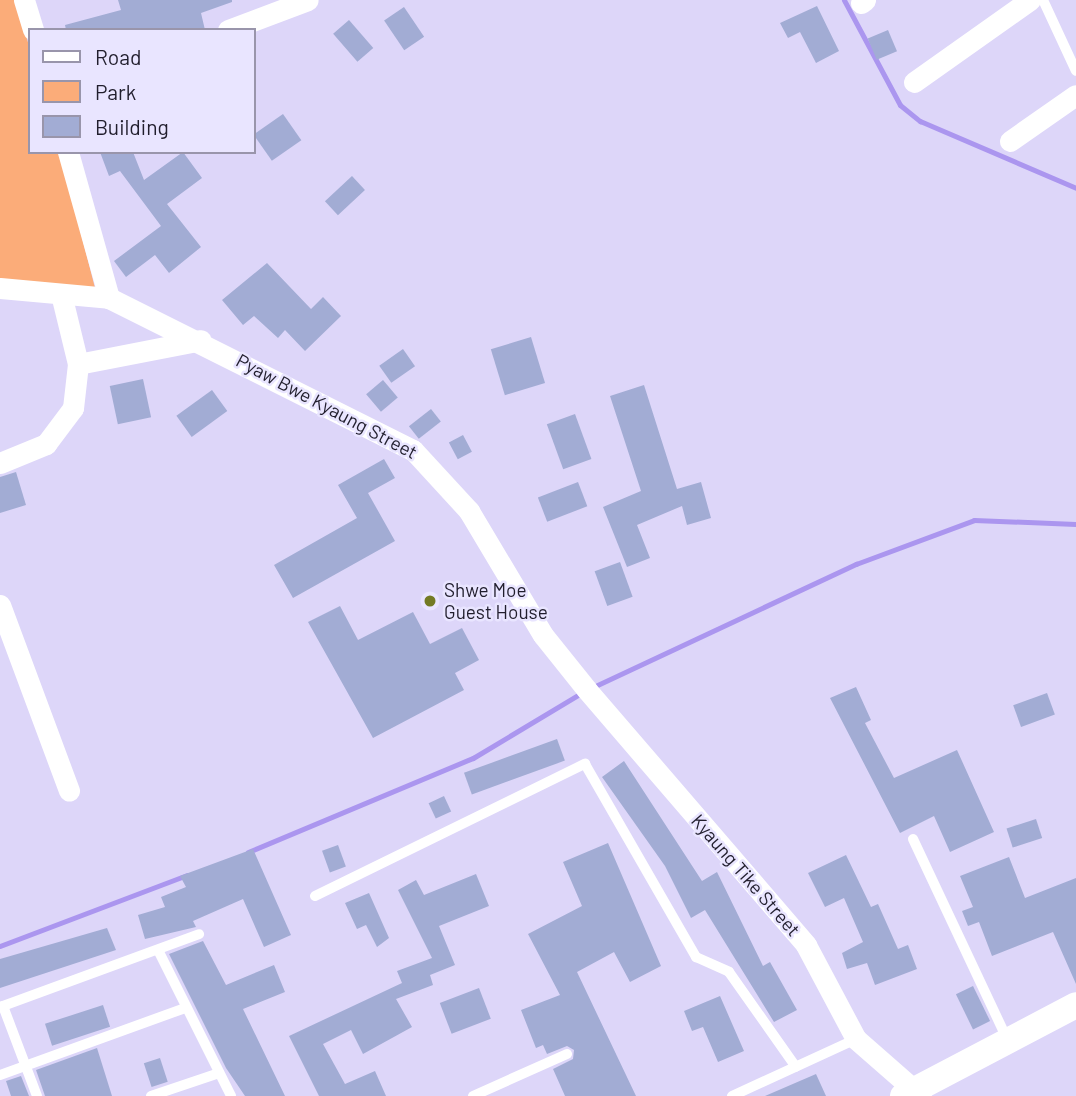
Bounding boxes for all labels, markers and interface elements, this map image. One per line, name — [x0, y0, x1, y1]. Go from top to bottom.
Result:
legend — [28, 28, 256, 154]
text: Road — [95, 44, 141, 69]
text: Park — [95, 79, 136, 104]
text: Building — [95, 114, 169, 139]
street label: Pyaw Bwe Kyaung Street — [233, 349, 421, 463]
place label: Shwe Moe Guest House — [444, 579, 548, 623]
marker: Shwe Moe Guest House — [422, 593, 438, 609]
street label: Kyaung Tike Street — [687, 809, 805, 941]

